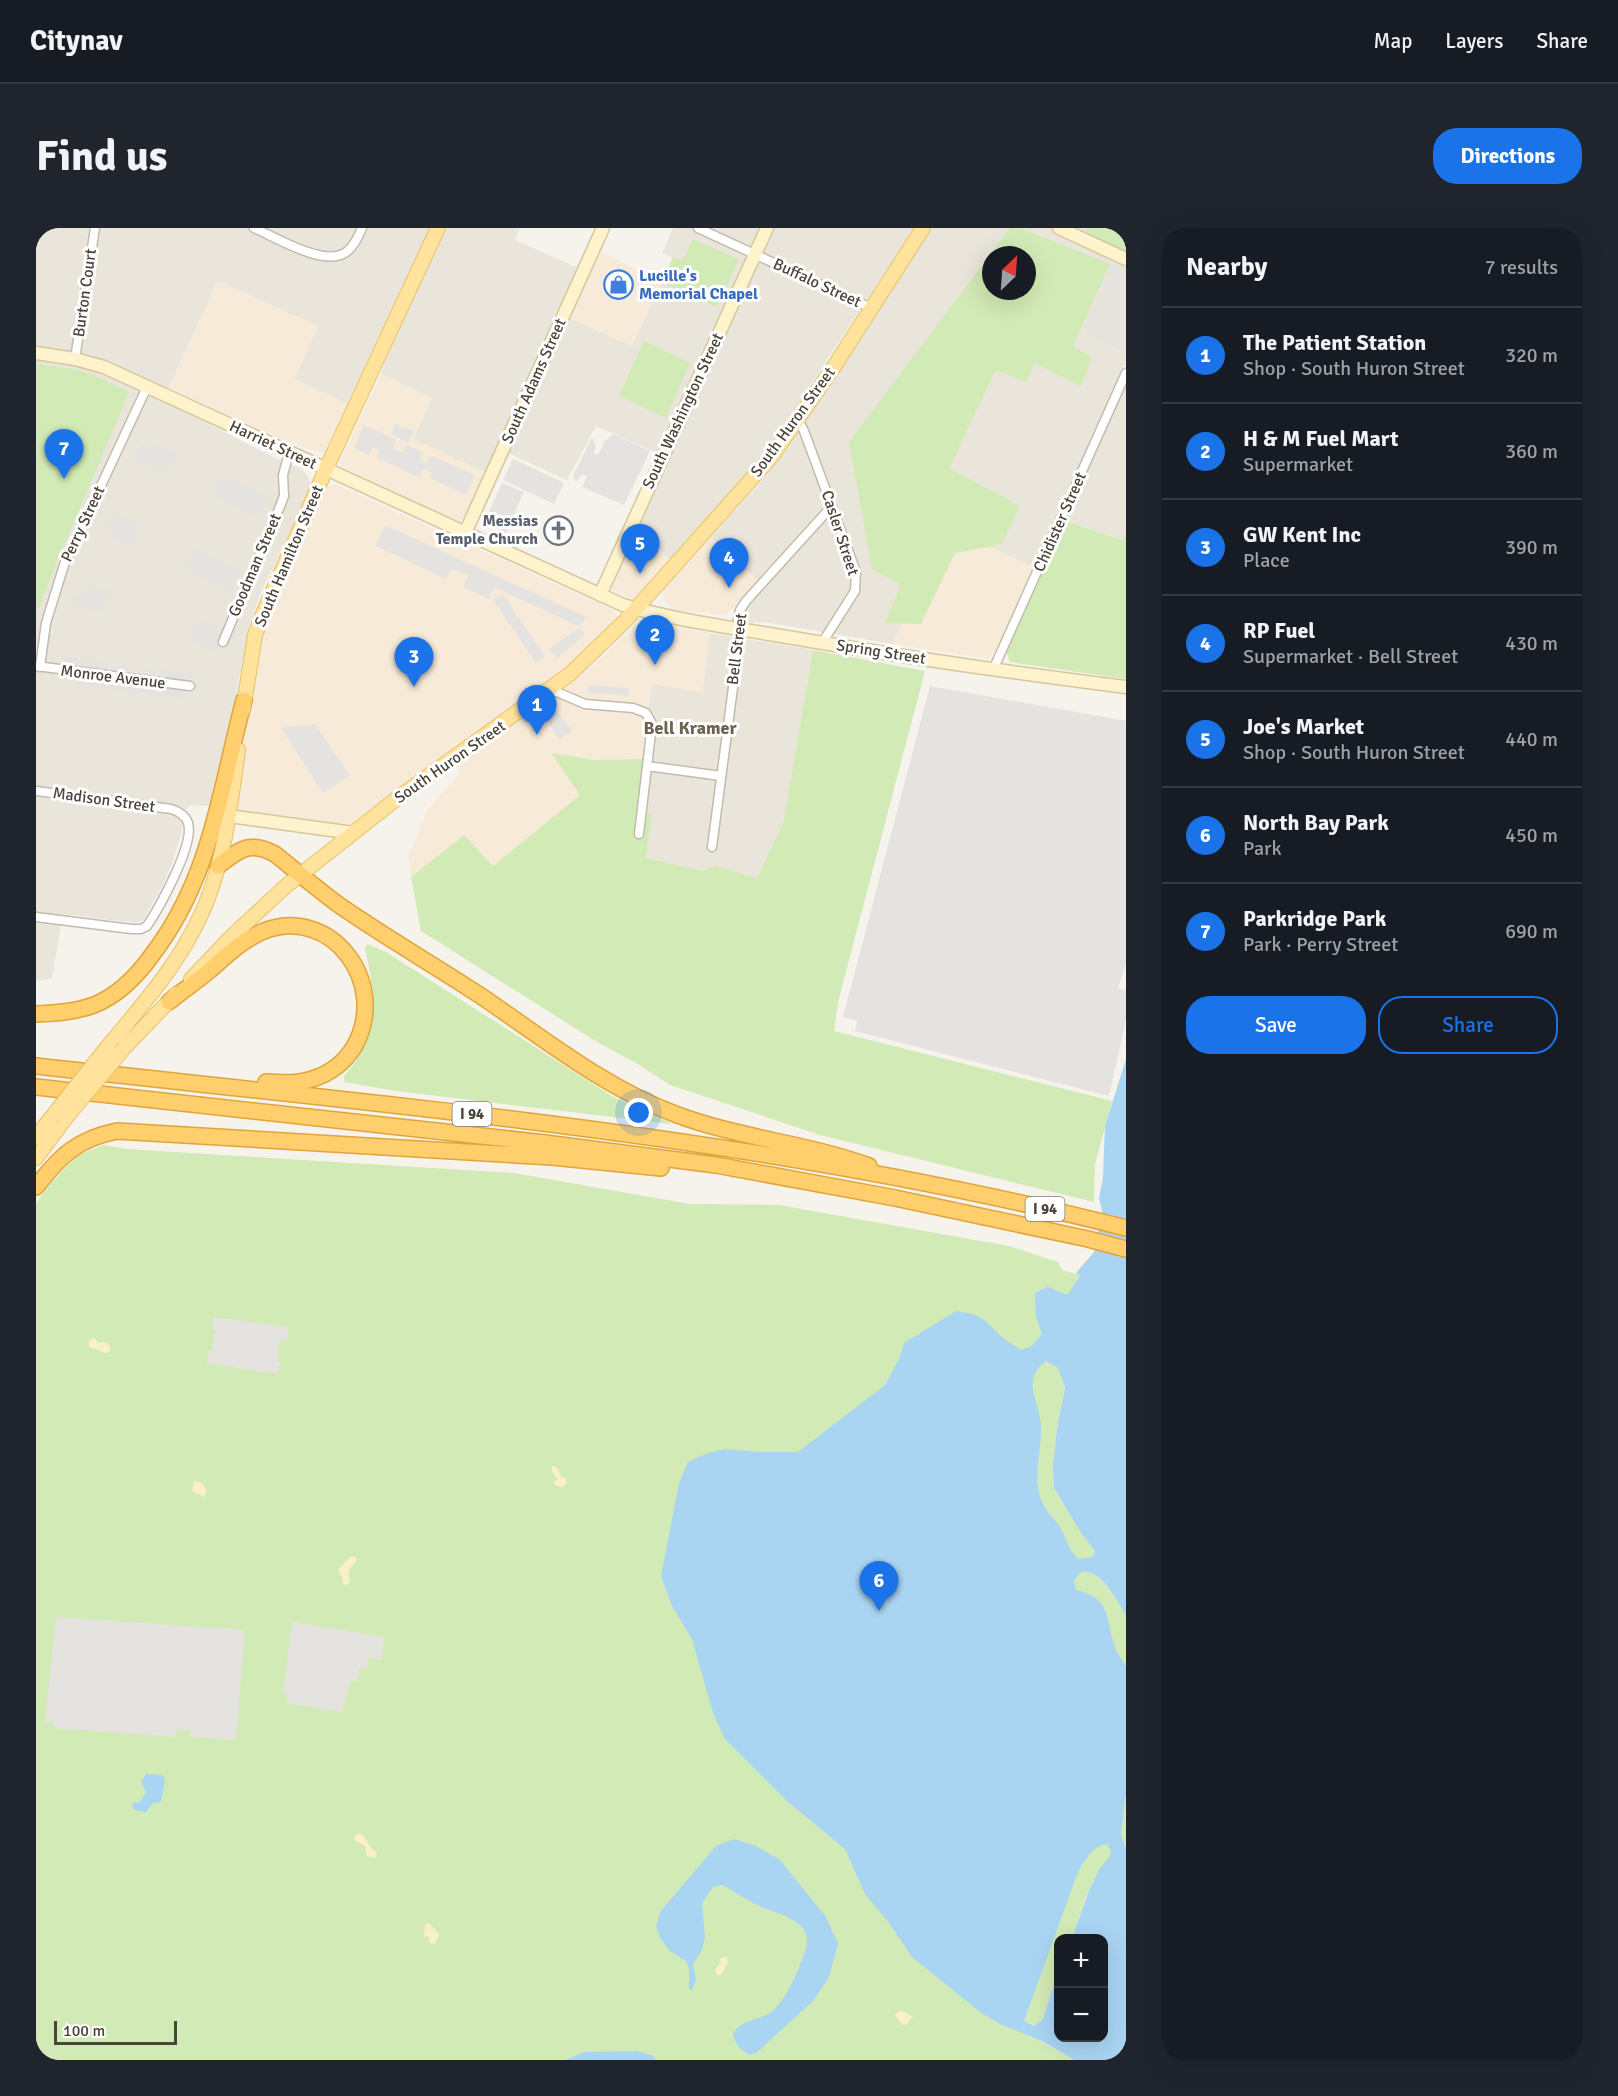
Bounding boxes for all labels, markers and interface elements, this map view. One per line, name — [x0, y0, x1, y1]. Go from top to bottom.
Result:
text: Citynav — [30, 24, 123, 58]
text: Map — [1374, 28, 1412, 54]
text: Layers — [1445, 28, 1503, 54]
text: Share — [1536, 28, 1588, 54]
button: Directions — [1433, 128, 1582, 184]
text: Find us — [36, 131, 167, 182]
north arrow — [982, 246, 1036, 300]
street label: Burton Court — [69, 247, 101, 339]
text: Nearby — [1186, 251, 1267, 283]
street label: Buffalo Street — [770, 254, 865, 312]
text: 7 results — [1485, 255, 1558, 280]
place label: Lucille's Memorial Chapel — [639, 266, 758, 304]
shop icon: Lucille's Memorial Chapel — [602, 269, 634, 301]
street label: South Adams Street — [497, 315, 571, 447]
street label: South Washington Street — [638, 329, 728, 492]
text: The Patient Station — [1243, 329, 1426, 356]
text: 1 — [1200, 343, 1211, 368]
text: 320 m — [1505, 343, 1558, 368]
text: Shop · South Huron Street — [1243, 356, 1465, 381]
street label: South Huron Street — [746, 363, 840, 481]
street label: Harriet Street — [226, 416, 320, 474]
text: H & M Fuel Mart — [1243, 425, 1399, 452]
pin: 7 — [45, 430, 84, 479]
text: 2 — [1200, 439, 1211, 464]
text: 360 m — [1505, 439, 1558, 464]
text: Supermarket — [1243, 452, 1353, 477]
street label: Chidister Street — [1029, 469, 1091, 575]
street label: Perry Street — [57, 482, 109, 565]
street label: South Hamilton Street — [250, 482, 328, 630]
street label: Casler Street — [817, 488, 863, 578]
street label: Goodman Street — [224, 510, 286, 620]
place label: Messias Temple Church — [436, 511, 538, 549]
church icon: Messias Temple Church — [543, 514, 575, 546]
text: GW Kent Inc — [1243, 521, 1361, 548]
pin: 5 — [620, 524, 660, 574]
text: 3 — [1200, 535, 1211, 560]
text: 390 m — [1505, 535, 1558, 560]
pin: 4 — [710, 538, 748, 588]
text: Place — [1243, 548, 1290, 573]
street label: Bell Street — [723, 612, 751, 686]
pin: 2 — [636, 616, 674, 665]
text: RP Fuel — [1243, 617, 1315, 644]
text: 4 — [1200, 631, 1211, 656]
text: 430 m — [1505, 631, 1558, 656]
street label: Spring Street — [835, 635, 928, 669]
pin: 3 — [394, 638, 434, 687]
text: Supermarket · Bell Street — [1243, 644, 1458, 669]
street label: Monroe Avenue — [59, 661, 167, 693]
pin: 1 — [518, 686, 556, 735]
text: Joe's Market — [1243, 713, 1364, 740]
street label: South Huron Street — [391, 716, 510, 808]
district label: Bell Kramer — [643, 717, 737, 739]
text: 5 — [1200, 727, 1211, 752]
text: 440 m — [1505, 727, 1558, 752]
text: Shop · South Huron Street — [1243, 740, 1465, 765]
street label: Madison Street — [52, 783, 157, 817]
text: North Bay Park — [1243, 809, 1389, 836]
text: 6 — [1200, 823, 1211, 848]
text: 450 m — [1505, 823, 1558, 848]
text: Park — [1243, 836, 1281, 861]
text: Parkridge Park — [1243, 905, 1386, 932]
text: 7 — [1200, 919, 1211, 944]
text: 690 m — [1505, 919, 1558, 944]
text: Park · Perry Street — [1243, 932, 1398, 957]
button: Save — [1186, 996, 1366, 1054]
button: Share — [1378, 996, 1558, 1054]
your location — [624, 1098, 653, 1127]
road number: I 94 — [452, 1102, 492, 1126]
road number: I 94 — [1026, 1197, 1064, 1221]
pin: 6 — [860, 1562, 898, 1611]
map controls — [1054, 1934, 1108, 2042]
button: + — [1054, 1934, 1108, 1988]
button: − — [1054, 1988, 1108, 2042]
scale bar — [54, 2018, 177, 2046]
text: 100 m — [63, 2021, 105, 2041]

